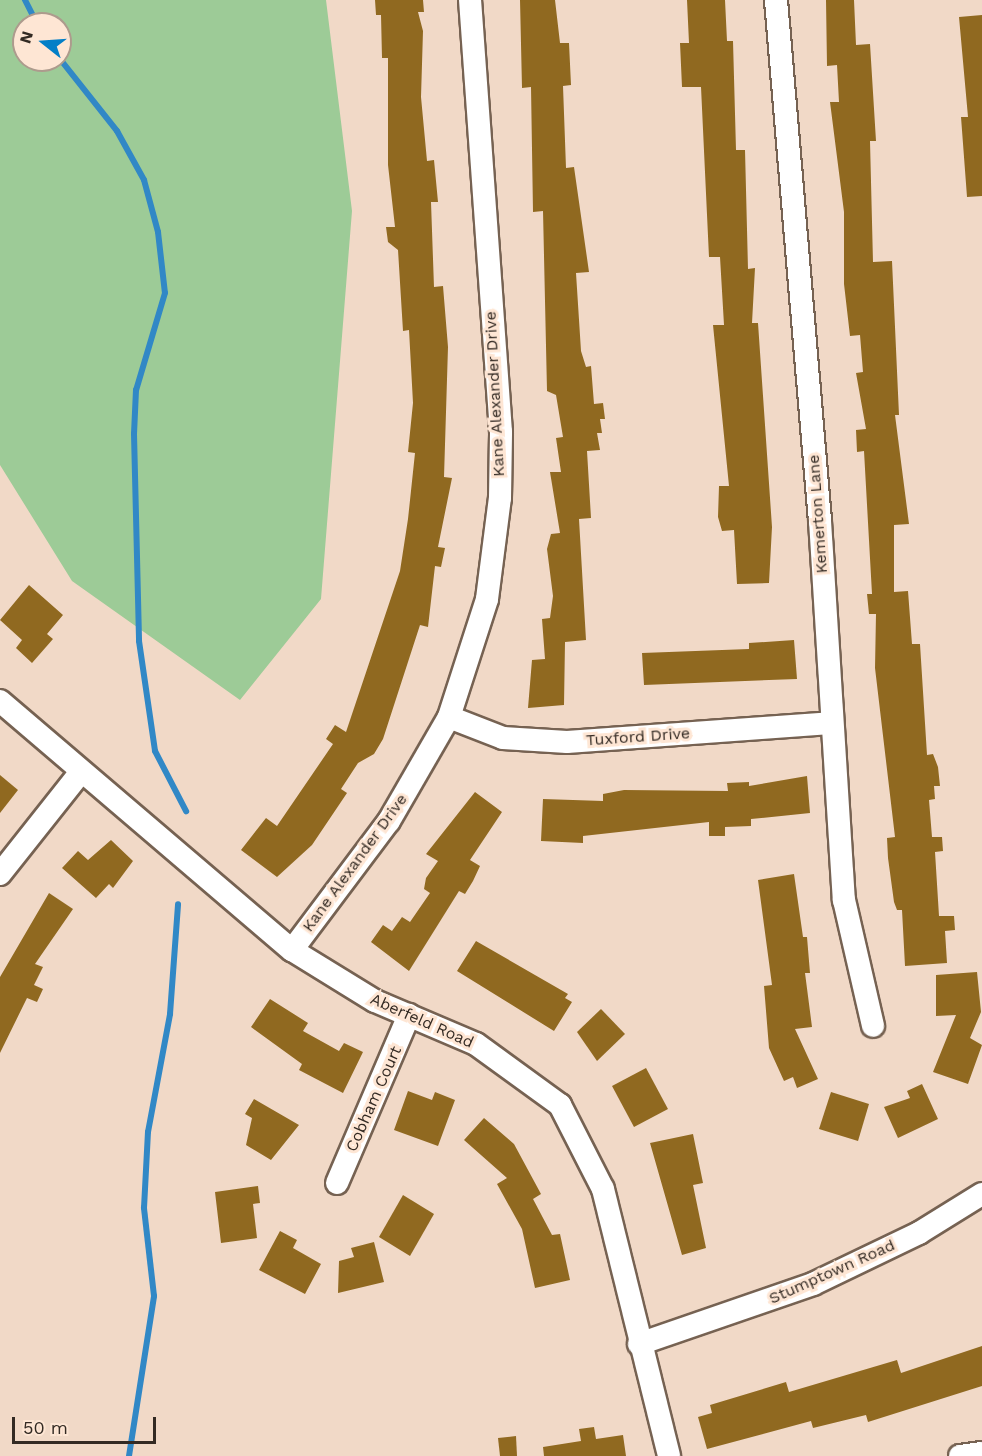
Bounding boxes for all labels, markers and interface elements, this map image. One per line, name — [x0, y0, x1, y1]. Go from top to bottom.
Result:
north arrow — [12, 12, 72, 72]
text: N — [15, 29, 37, 46]
street label: Kane Alexander Drive — [481, 310, 509, 478]
street label: Kemerton Lane — [804, 454, 832, 574]
street label: Tuxford Drive — [585, 724, 691, 750]
street label: Kane Alexander Drive — [298, 790, 412, 936]
street label: Aberfeld Road — [367, 990, 477, 1052]
street label: Cobham Court — [342, 1043, 406, 1155]
street label: Stumptown Road — [766, 1236, 898, 1308]
scale bar — [15, 1405, 159, 1443]
text: 50 m — [23, 1417, 68, 1438]

